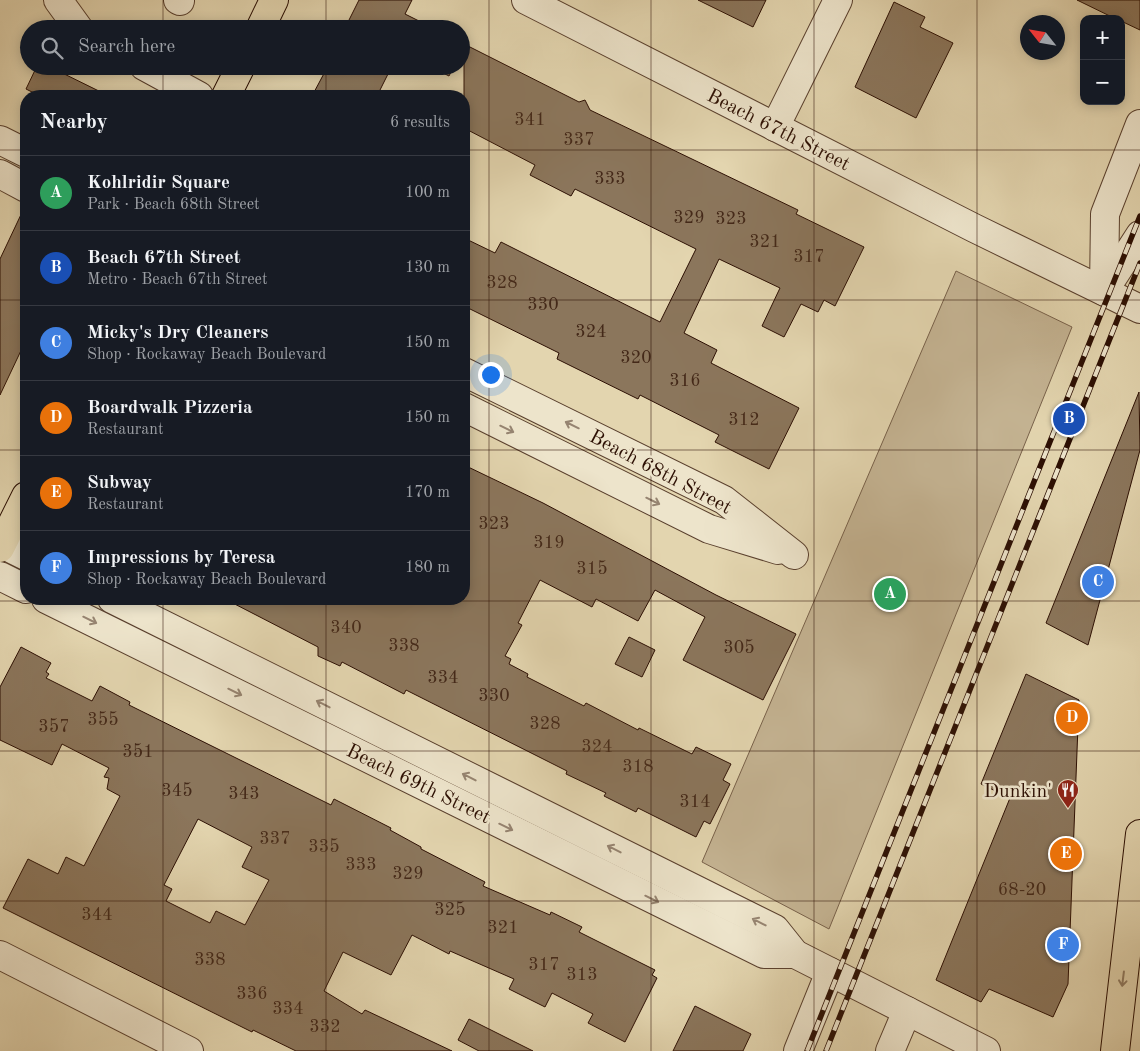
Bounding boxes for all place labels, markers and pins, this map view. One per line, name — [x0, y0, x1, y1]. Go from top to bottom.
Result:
pin: B — [1053, 400, 1085, 438]
pin: C — [1082, 563, 1114, 601]
pin: A — [874, 575, 906, 613]
pin: D — [1056, 699, 1088, 737]
restaurant icon: Dunkin' — [1056, 778, 1080, 809]
place label: Dunkin' — [984, 782, 1052, 802]
pin: E — [1050, 835, 1082, 873]
pin: F — [1047, 926, 1079, 964]

